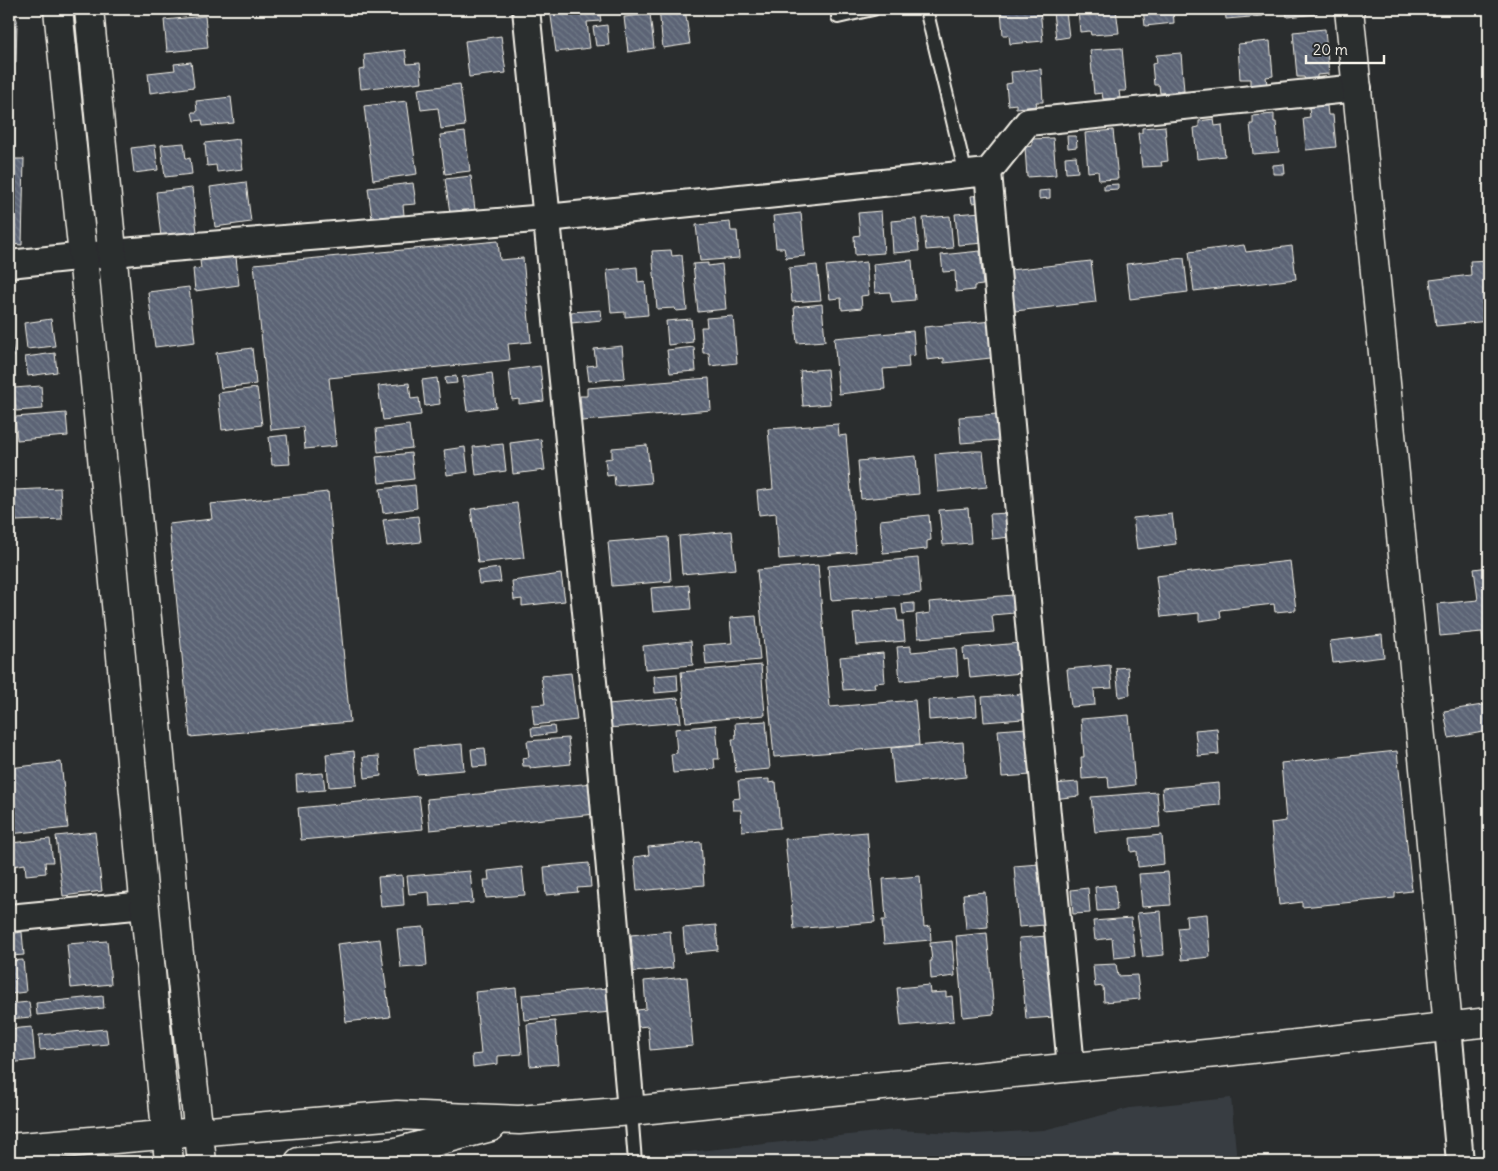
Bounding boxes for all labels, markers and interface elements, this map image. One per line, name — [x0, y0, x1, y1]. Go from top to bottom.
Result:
scale bar — [1306, 32, 1383, 64]
text: 20 m — [1313, 40, 1348, 59]

